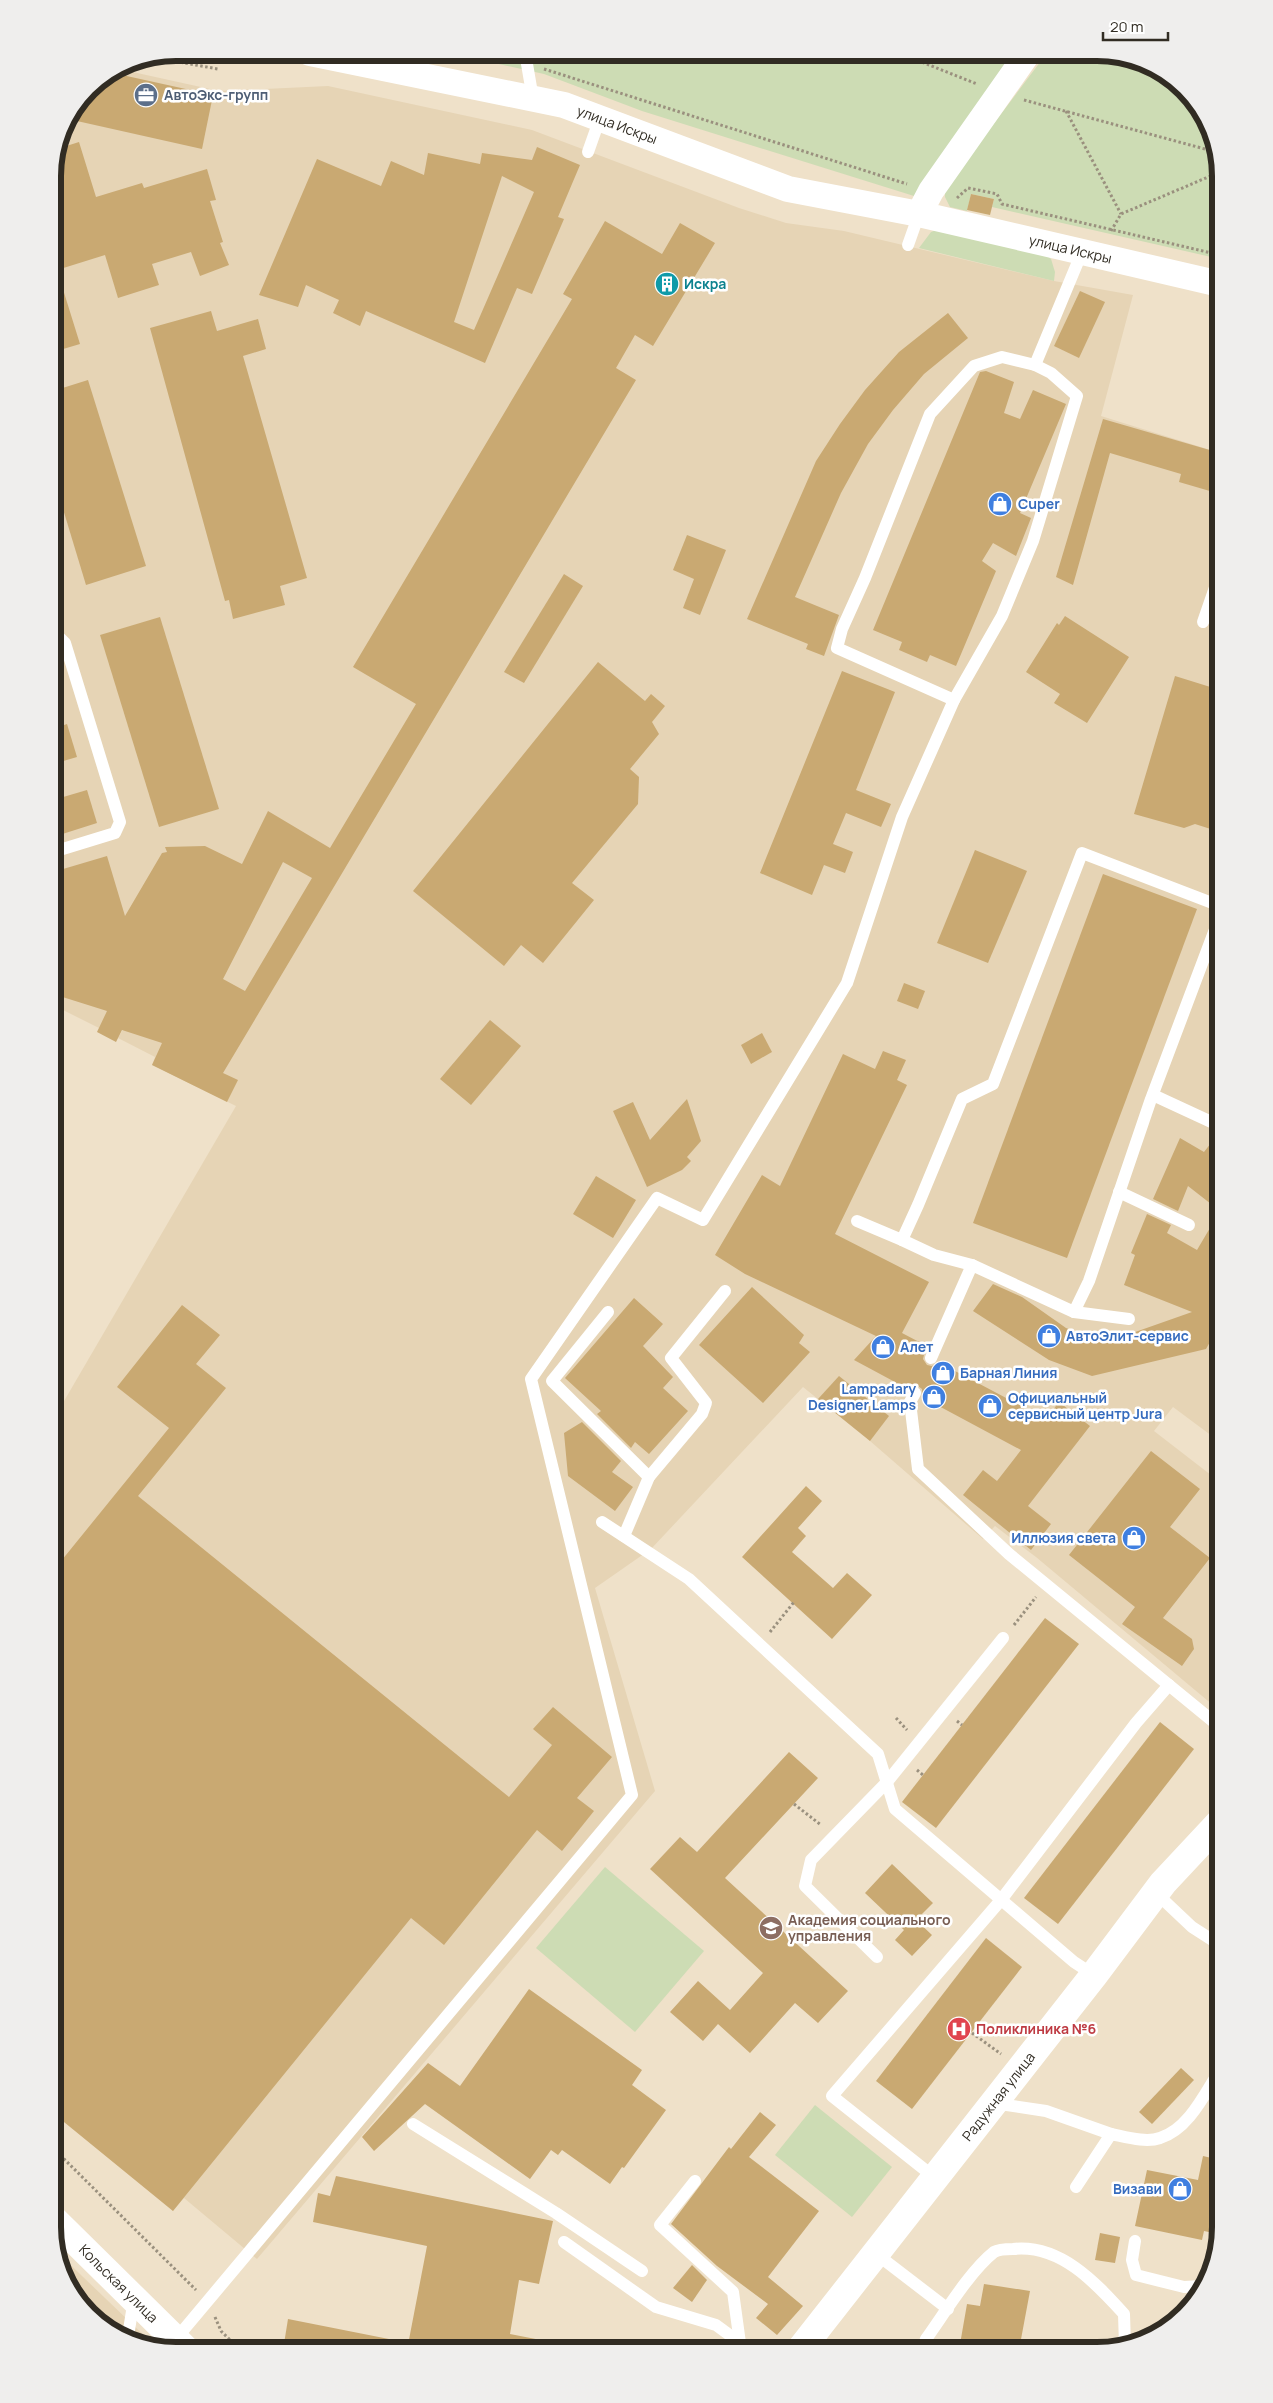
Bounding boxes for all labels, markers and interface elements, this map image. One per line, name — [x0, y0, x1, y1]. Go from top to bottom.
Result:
scale bar — [1103, 10, 1168, 42]
text: 20 m — [1110, 16, 1143, 37]
office icon: АвтоЭкс-групп — [133, 82, 159, 108]
place label: АвтоЭкс-групп — [164, 85, 268, 104]
street label: улица Искры — [574, 101, 660, 148]
street label: улица Искры — [1027, 230, 1114, 268]
building icon: Искра — [654, 271, 680, 297]
place label: Искра — [684, 274, 726, 293]
shop icon: Cuper — [987, 491, 1013, 517]
place label: Cuper — [1018, 494, 1060, 513]
shop icon: АвтоЭлит-сервис — [1036, 1323, 1062, 1349]
place label: АвтоЭлит-сервис — [1066, 1326, 1189, 1345]
shop icon: Алет — [870, 1334, 896, 1360]
place label: Алет — [900, 1337, 934, 1356]
shop icon: Барная Линия — [930, 1360, 956, 1386]
place label: Барная Линия — [960, 1363, 1057, 1382]
place label: Lampadary Designer Lamps — [808, 1379, 916, 1414]
shop icon: Lampadary Designer Lamps — [921, 1384, 947, 1410]
place label: Официальный сервисный центр Jura — [1008, 1388, 1162, 1423]
shop icon: Официальный сервисный центр Jura — [977, 1393, 1003, 1419]
shop icon: Иллюзия света — [1121, 1525, 1147, 1551]
place label: Иллюзия света — [1011, 1528, 1116, 1547]
place label: Академия социального управления — [788, 1910, 951, 1945]
school or university icon: Академия социального управления — [758, 1915, 784, 1941]
hospital icon: Поликлиника №6 — [946, 2016, 972, 2042]
place label: Поликлиника №6 — [976, 2019, 1096, 2038]
street label: Радужная улица — [957, 2048, 1039, 2145]
shop icon: Визави — [1167, 2176, 1193, 2202]
place label: Визави — [1113, 2179, 1162, 2198]
street label: Кольская улица — [75, 2240, 163, 2327]

